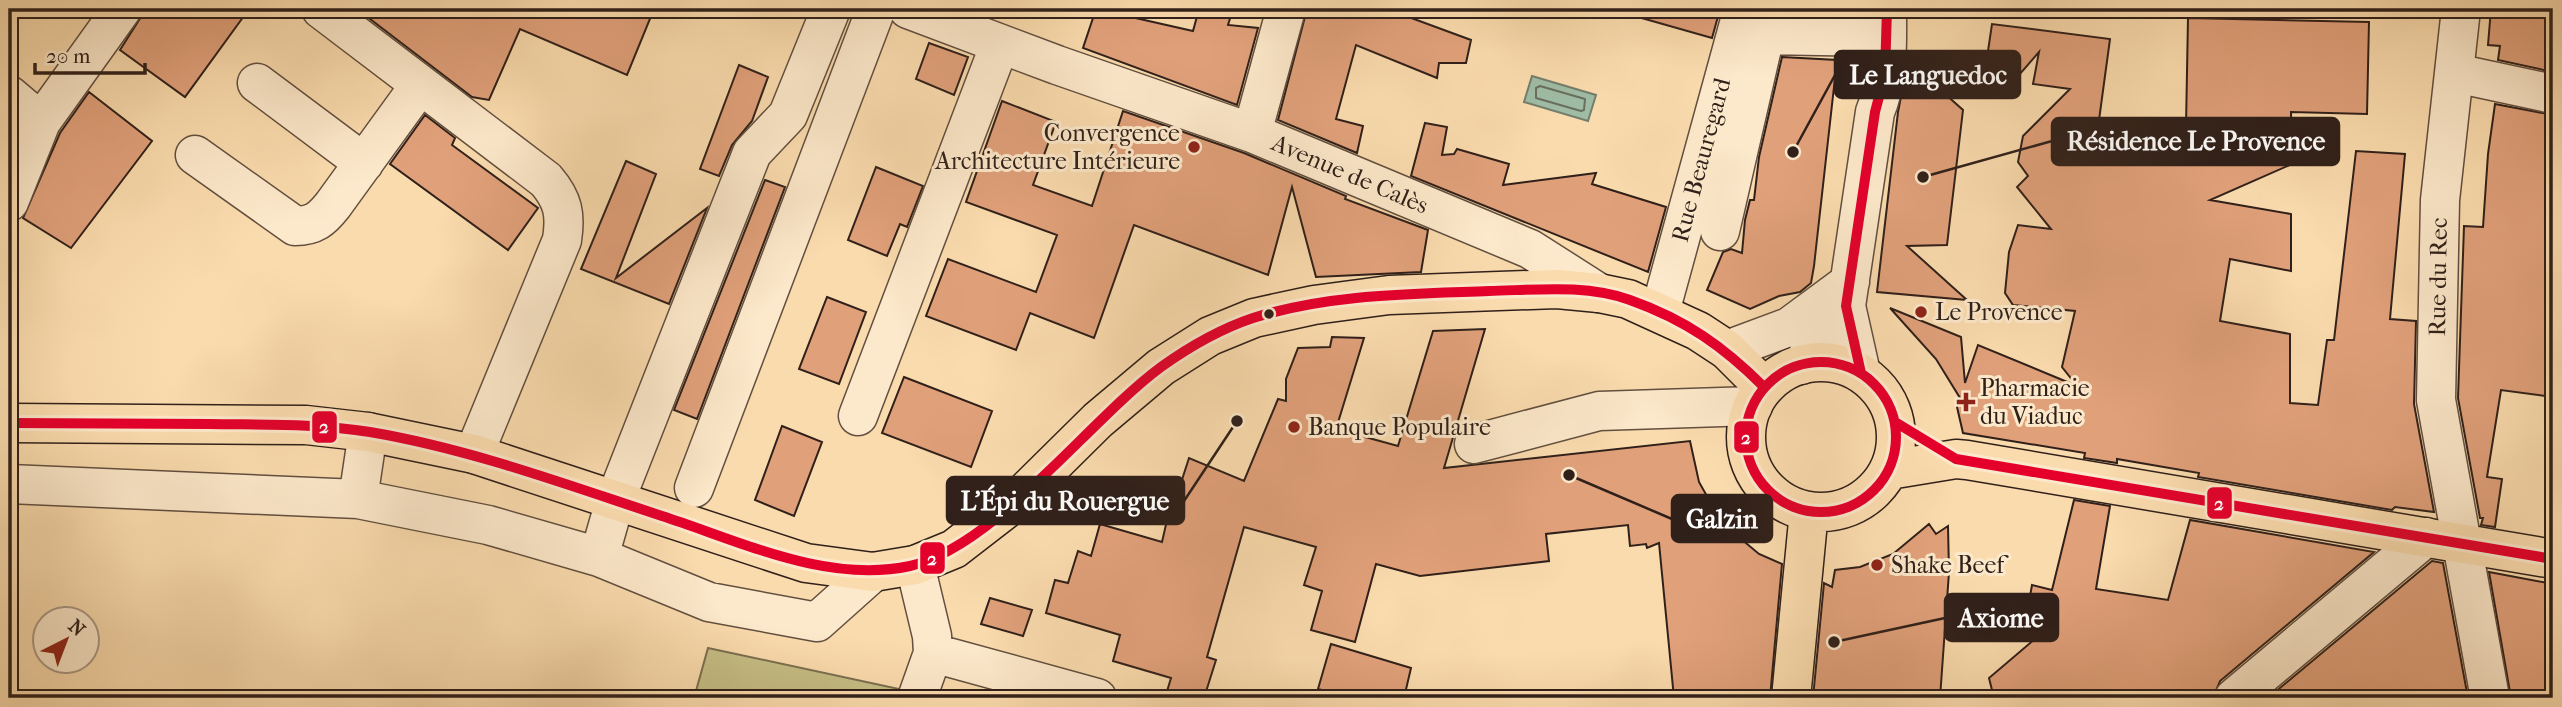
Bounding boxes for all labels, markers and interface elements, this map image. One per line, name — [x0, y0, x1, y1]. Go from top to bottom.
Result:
scale bar — [35, 32, 145, 76]
text: 20 m — [46, 44, 91, 68]
callout: Le Languedoc — [1835, 51, 2020, 98]
text: Le Languedoc — [1849, 60, 2007, 91]
street label: Rue Beauregard — [1666, 74, 1737, 245]
callout: Résidence Le Provence — [2052, 118, 2339, 165]
place label: Convergence Architecture Intérieure — [934, 119, 1180, 175]
text: Résidence Le Provence — [2067, 126, 2325, 157]
street label: Avenue de Calès — [1267, 128, 1433, 220]
marker: Convergence Architecture Intérieure — [1186, 139, 1202, 155]
street label: Rue du Rec — [2423, 217, 2453, 337]
place label: Le Provence — [1935, 298, 2063, 326]
marker: Le Provence — [1913, 304, 1929, 320]
unlabelled marker — [1262, 307, 1276, 321]
place label: Pharmacie du Viaduc — [1980, 374, 2090, 430]
marker: Pharmacie du Viaduc — [1958, 394, 1974, 410]
line badge: 2 — [311, 410, 338, 444]
place label: Banque Populaire — [1308, 413, 1491, 441]
text: 2 — [319, 416, 329, 438]
marker: Banque Populaire — [1286, 419, 1302, 435]
line badge: 2 — [1733, 420, 1760, 454]
text: 2 — [1741, 427, 1751, 449]
callout: L'Épi du Rouergue — [947, 477, 1184, 524]
text: L'Épi du Rouergue — [961, 484, 1170, 517]
line badge: 2 — [2206, 486, 2233, 520]
text: 2 — [2214, 493, 2224, 515]
callout: Galzin — [1672, 495, 1772, 542]
text: Galzin — [1686, 504, 1759, 535]
line badge: 2 — [919, 541, 946, 575]
text: 2 — [927, 548, 937, 570]
place label: Shake Beef — [1891, 551, 2009, 579]
marker: Shake Beef — [1869, 557, 1885, 573]
callout: Axiome — [1945, 594, 2058, 641]
text: Axiome — [1956, 603, 2044, 634]
north arrow — [32, 606, 102, 676]
text: N — [64, 615, 90, 641]

